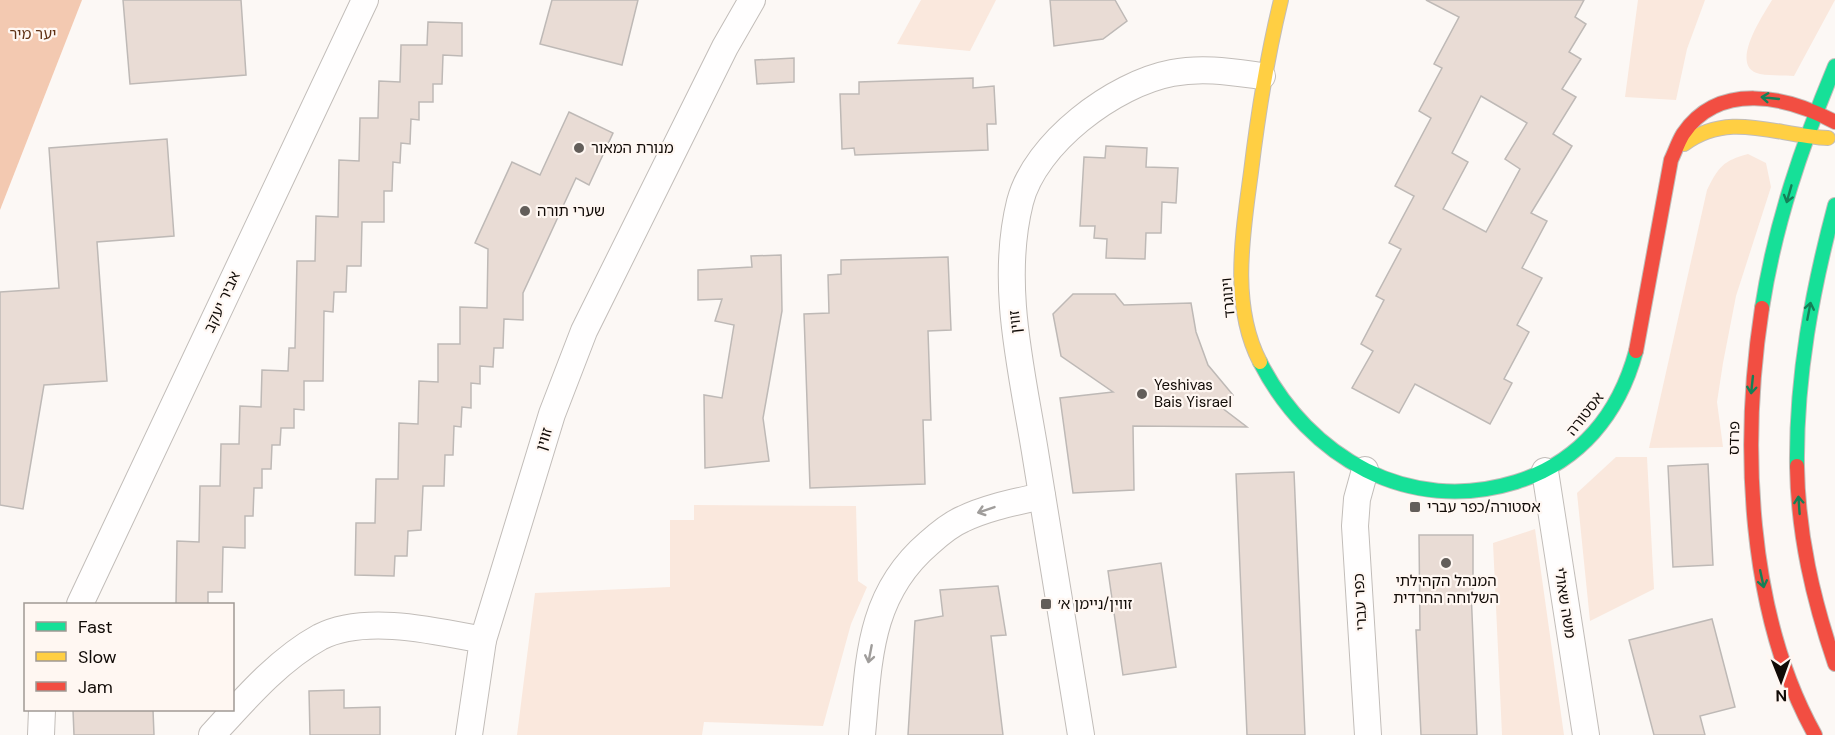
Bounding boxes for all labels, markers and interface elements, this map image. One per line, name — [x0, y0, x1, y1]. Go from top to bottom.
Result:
park label: יער מיר — [9, 24, 57, 44]
one-way arrow — [1761, 93, 1781, 104]
place label: מנורת המאור — [591, 138, 674, 158]
marker: מנורת המאור — [572, 141, 586, 155]
one-way arrow — [1783, 185, 1794, 204]
place label: שערי תורה — [537, 201, 605, 221]
marker: שערי תורה — [518, 204, 532, 218]
street label: אביר יעקב — [199, 268, 245, 336]
street label: וינוגרד — [1216, 277, 1240, 319]
one-way arrow — [1804, 302, 1815, 321]
street label: זווין — [1004, 309, 1026, 335]
place label: Yeshivas Bais Yisrael — [1154, 375, 1232, 412]
one-way arrow — [1746, 375, 1757, 395]
marker: Yeshivas Bais Yisrael — [1135, 387, 1149, 401]
street label: אסטורה — [1562, 388, 1608, 440]
street label: פרדס — [1724, 421, 1744, 455]
street label: זווין — [531, 425, 557, 453]
one-way arrow — [1794, 496, 1805, 515]
place label: אסטורה/כפר עברי — [1427, 497, 1541, 517]
marker: אסטורה/כפר עברי — [1408, 500, 1422, 514]
one-way arrow — [977, 506, 996, 517]
marker: המנהל הקהילתי השלוחה החרדית — [1439, 556, 1453, 570]
street label: משה שאולי — [1550, 566, 1580, 640]
one-way arrow — [1757, 569, 1768, 589]
place label: המנהל הקהילתי השלוחה החרדית — [1393, 571, 1499, 608]
street label: כפר עברי — [1348, 572, 1371, 631]
place label: זווין/ניימן א׳ — [1058, 594, 1133, 614]
marker: זווין/ניימן א׳ — [1039, 597, 1053, 611]
legend — [24, 603, 234, 711]
text: Fast — [78, 615, 113, 639]
one-way arrow — [864, 643, 875, 663]
text: Slow — [78, 645, 117, 669]
north arrow — [1751, 651, 1811, 711]
text: Jam — [78, 675, 113, 699]
text: N — [1775, 685, 1787, 706]

